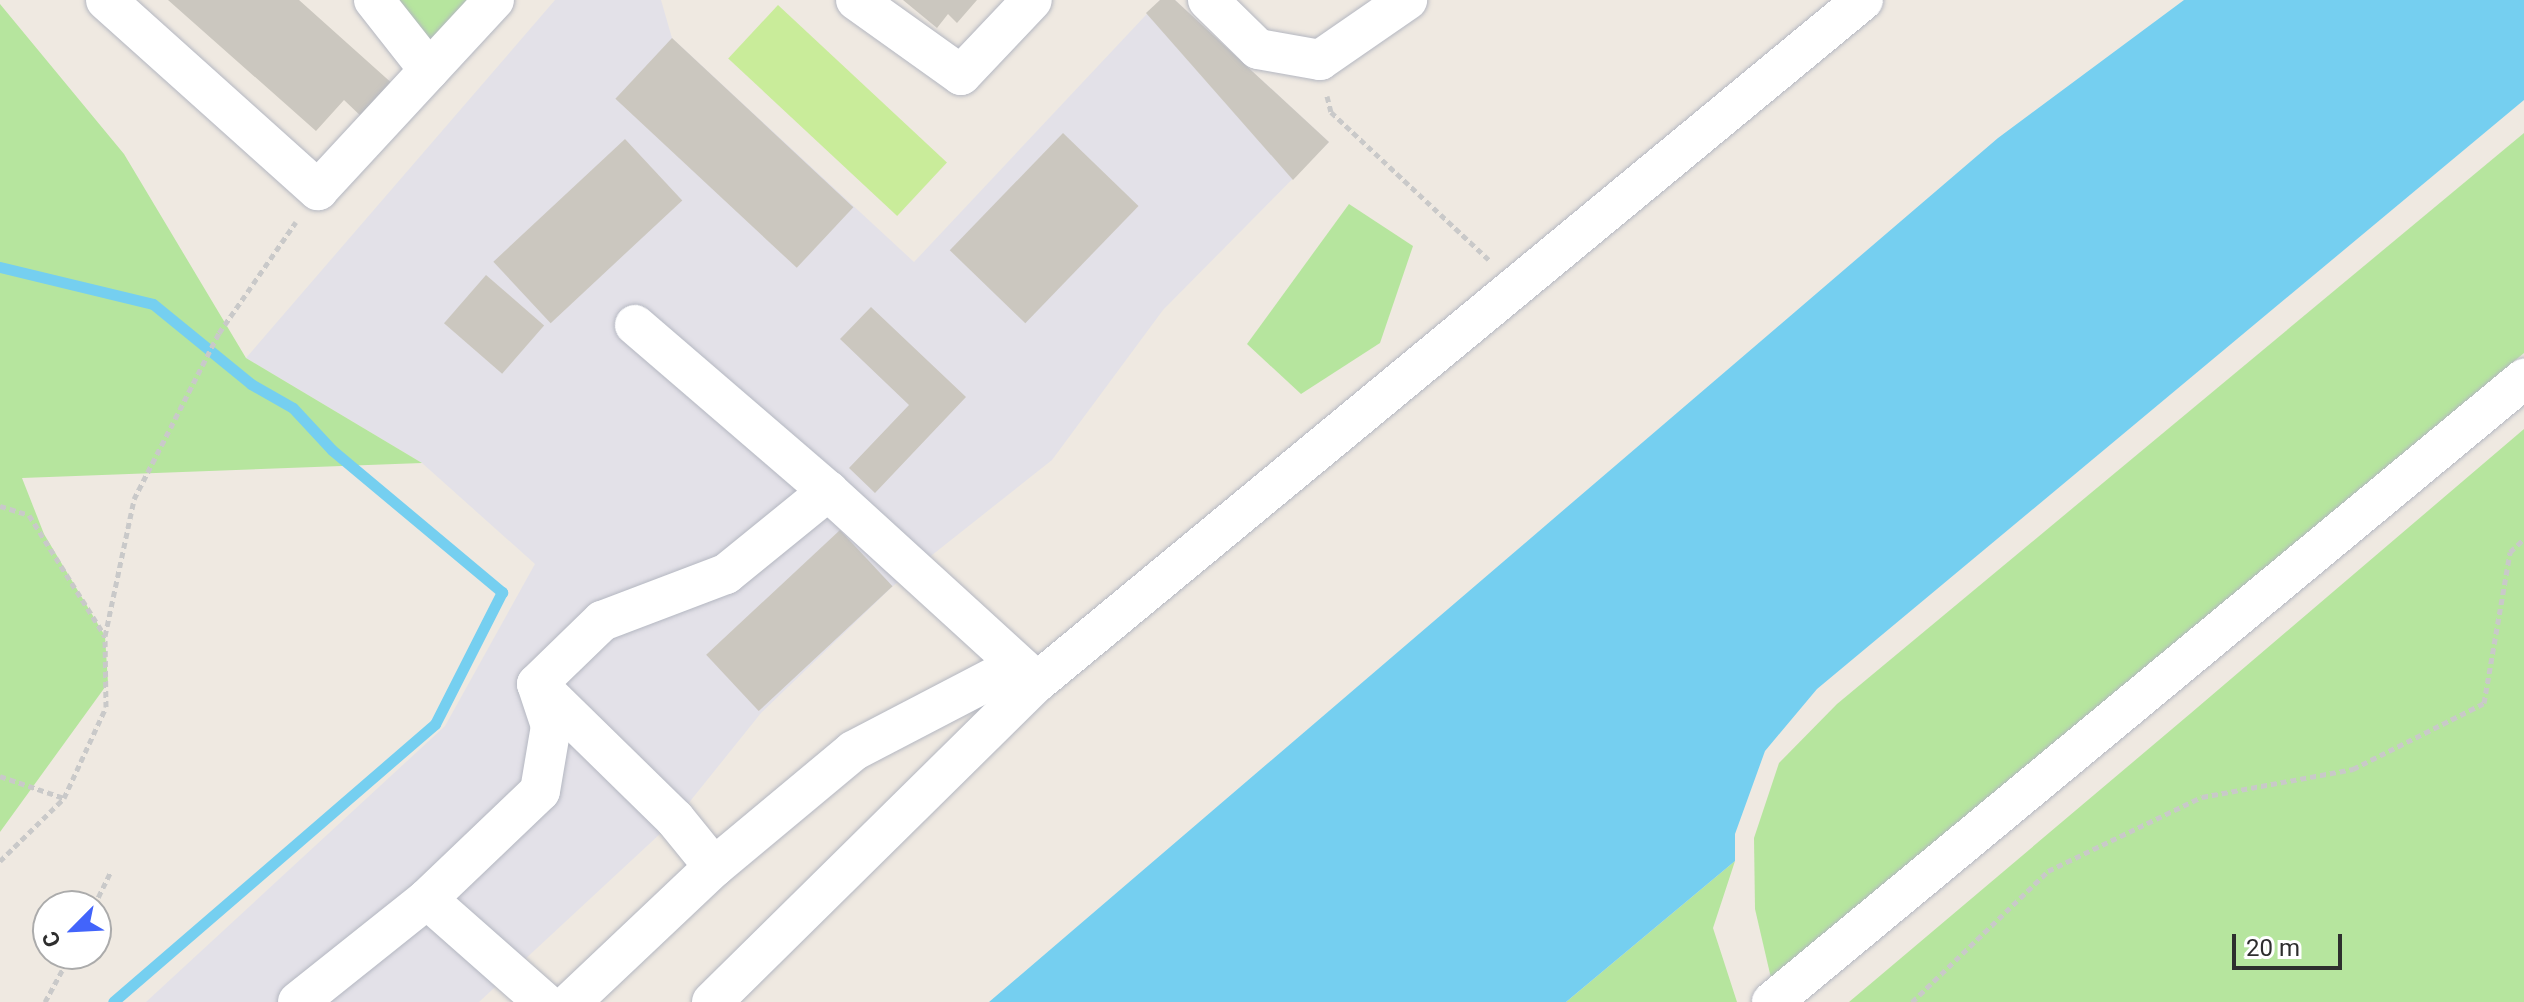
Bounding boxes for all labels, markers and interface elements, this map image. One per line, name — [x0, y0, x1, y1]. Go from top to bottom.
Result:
north arrow — [32, 890, 112, 970]
scale bar — [2236, 918, 2346, 968]
text: С — [37, 927, 66, 951]
text: 20 m — [2246, 934, 2300, 962]

